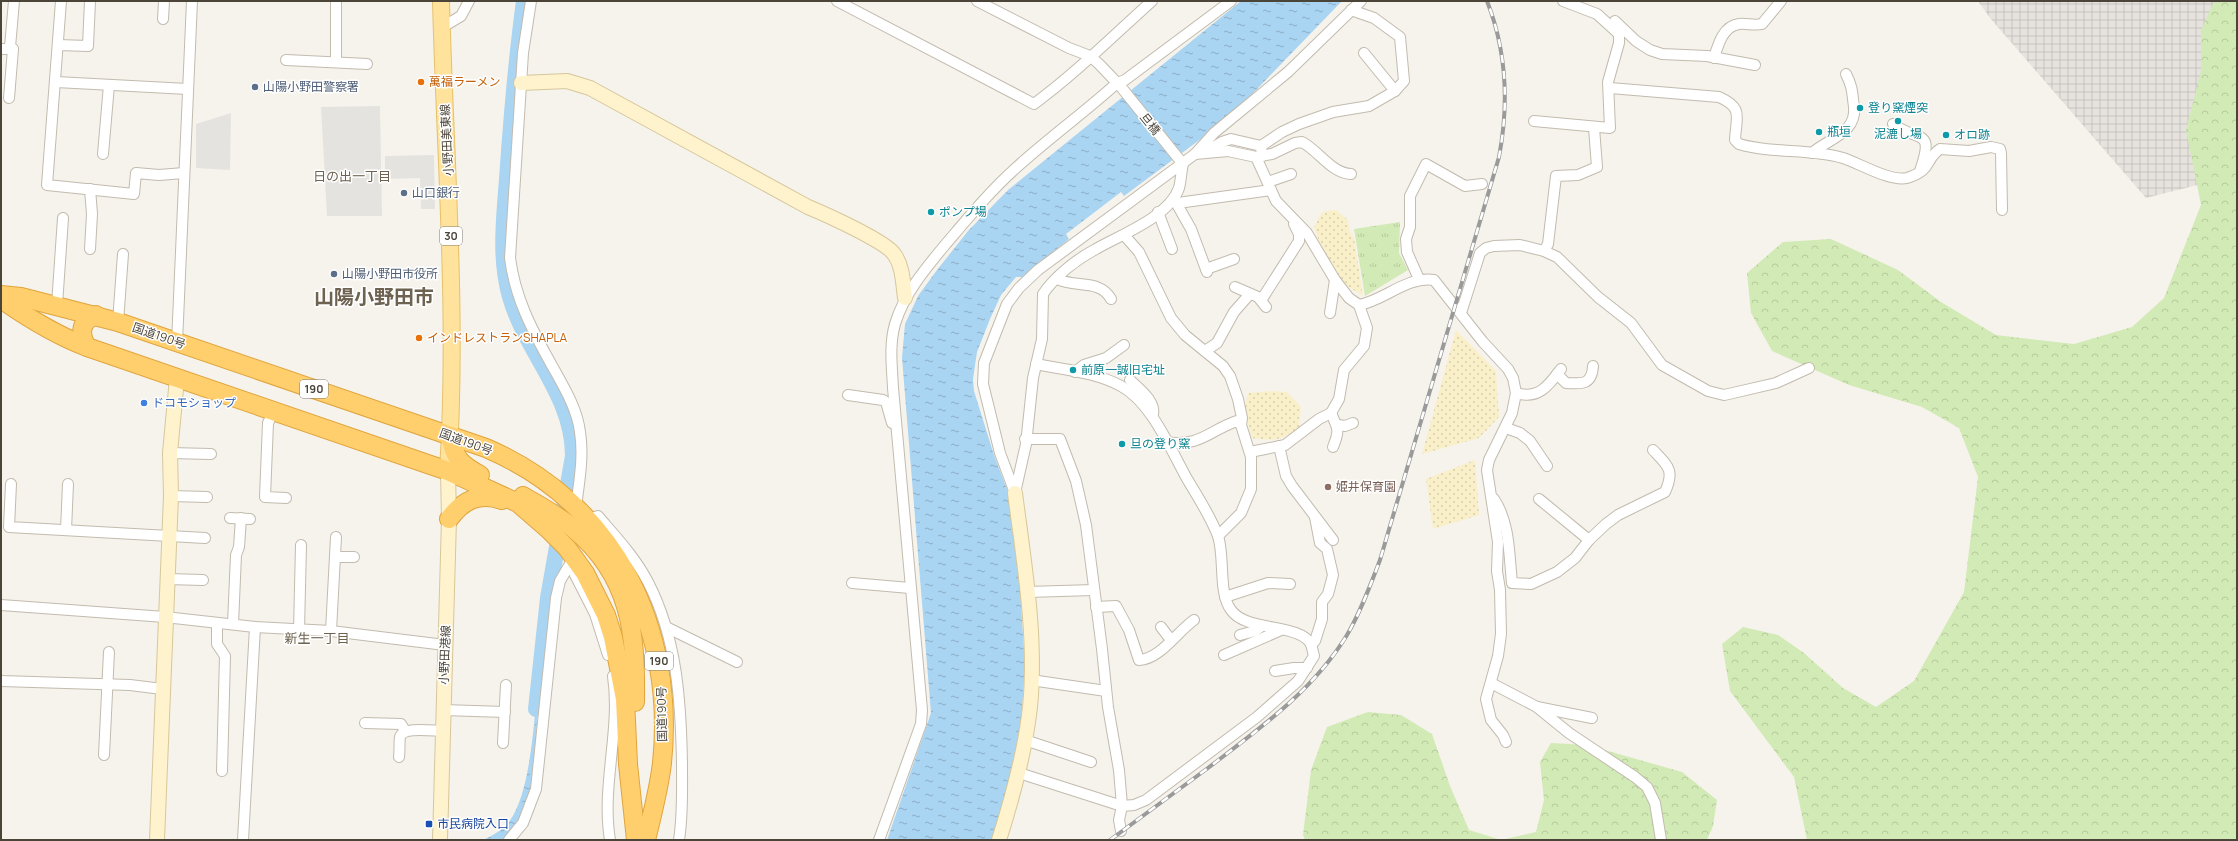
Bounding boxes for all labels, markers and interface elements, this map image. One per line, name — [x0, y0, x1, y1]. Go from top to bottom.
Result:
place label: 萬福ラーメン — [429, 73, 501, 90]
marker: 萬福ラーメン — [416, 77, 426, 87]
place label: 山陽小野田警察署 — [263, 78, 359, 95]
marker: 山陽小野田警察署 — [250, 82, 260, 92]
place label: 登り窯煙突 — [1868, 99, 1928, 116]
marker: 登り窯煙突 — [1855, 103, 1865, 113]
street label: 小野田美東線 — [436, 104, 457, 176]
street label: 旦橋 — [1136, 109, 1165, 138]
marker: 泥漉し場 — [1893, 116, 1903, 126]
place label: 瓶垣 — [1827, 123, 1851, 140]
place label: 泥漉し場 — [1874, 125, 1922, 142]
place label: オロ跡 — [1954, 126, 1990, 143]
marker: 瓶垣 — [1814, 127, 1824, 137]
marker: オロ跡 — [1941, 130, 1951, 140]
district label: 日の出一丁目 — [313, 167, 391, 185]
place label: 山口銀行 — [412, 184, 460, 201]
marker: 山口銀行 — [399, 188, 409, 198]
place label: ポンプ場 — [939, 203, 987, 220]
marker: ポンプ場 — [926, 207, 936, 217]
road number: 30 — [440, 227, 462, 245]
place label: 山陽小野田市役所 — [342, 265, 438, 282]
marker: 山陽小野田市役所 — [329, 269, 339, 279]
district label: 山陽小野田市 — [314, 283, 434, 310]
street label: 国道190号 — [130, 318, 188, 353]
place label: インドレストランSHAPLA — [427, 329, 568, 346]
marker: インドレストランSHAPLA — [414, 333, 424, 343]
place label: 前原一誠旧宅址 — [1081, 361, 1165, 378]
marker: 前原一誠旧宅址 — [1068, 365, 1078, 375]
road number: 190 — [300, 380, 328, 398]
place label: ドコモショップ — [152, 394, 236, 411]
marker: ドコモショップ — [139, 398, 149, 408]
street label: 国道190号 — [437, 424, 495, 459]
place label: 旦の登り窯 — [1130, 435, 1190, 452]
marker: 旦の登り窯 — [1117, 439, 1127, 449]
place label: 姫井保育園 — [1336, 478, 1396, 495]
marker: 姫井保育園 — [1323, 482, 1333, 492]
street label: 小野田港線 — [435, 625, 454, 685]
district label: 新生一丁目 — [284, 629, 350, 647]
road number: 190 — [645, 652, 673, 670]
street label: 国道190号 — [653, 686, 670, 742]
place label: 市民病院入口 — [437, 815, 509, 832]
marker: 市民病院入口 — [424, 819, 434, 829]

